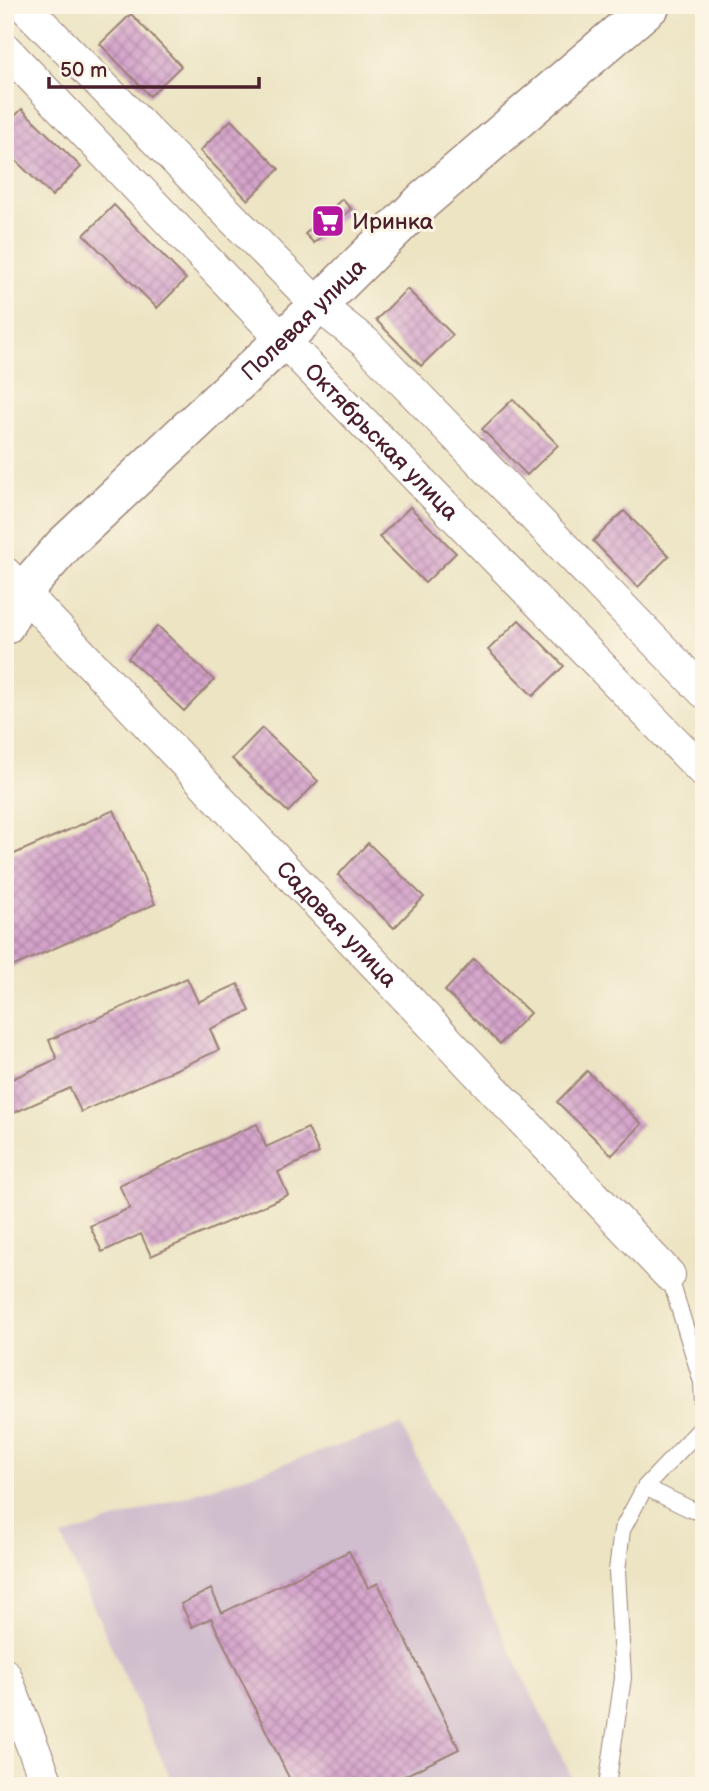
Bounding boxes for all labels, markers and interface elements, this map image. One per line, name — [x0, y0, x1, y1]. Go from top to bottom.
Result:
scale bar — [49, 46, 259, 90]
text: 50 m — [60, 58, 107, 83]
supermarket icon: Иринка — [309, 202, 347, 240]
place label: Иринка — [352, 208, 434, 236]
street label: Полевая улица — [236, 253, 372, 387]
street label: Октябрьская улица — [298, 358, 464, 527]
street label: Садовая улица — [270, 856, 403, 994]

